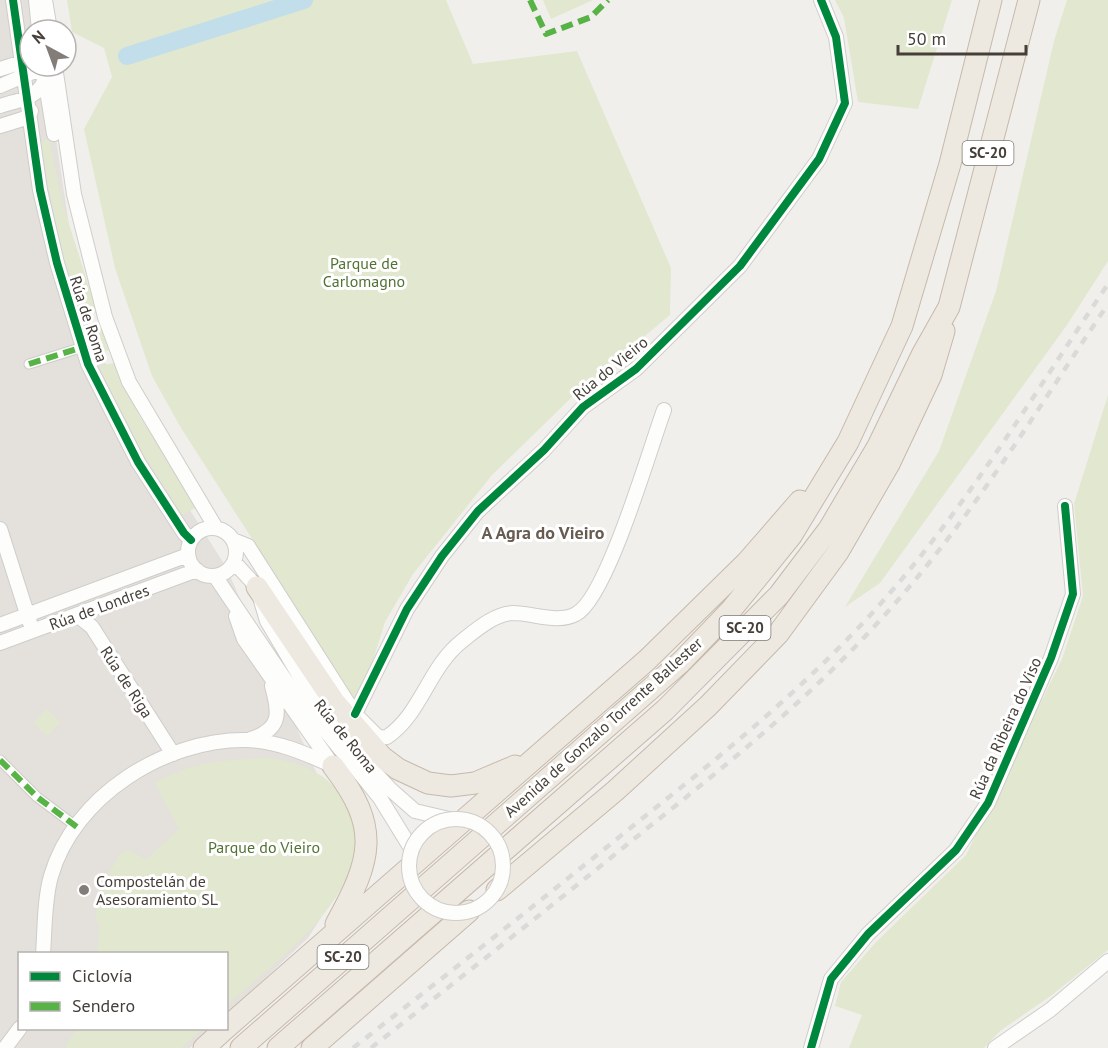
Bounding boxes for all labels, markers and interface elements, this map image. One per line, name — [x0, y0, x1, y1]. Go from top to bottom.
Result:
north arrow — [18, 18, 78, 78]
scale bar — [898, 18, 1026, 56]
text: N — [28, 26, 49, 48]
text: 50 m — [907, 27, 946, 50]
road number: SC-20 — [962, 141, 1014, 165]
park label: Parque de Carlomagno — [323, 253, 405, 291]
street label: Rúa de Roma — [66, 273, 112, 365]
street label: Rúa do Vieiro — [568, 332, 652, 404]
district label: A Agra do Vieiro — [482, 521, 605, 544]
street label: Rúa de Londres — [46, 580, 152, 634]
road number: SC-20 — [720, 616, 771, 640]
street label: Avenida de Gonzalo Torrente Ballester — [500, 632, 707, 821]
street label: Rúa de Riga — [96, 642, 158, 722]
street label: Rúa da Ribeira do Viso — [965, 654, 1045, 802]
street label: Rúa de Roma — [310, 695, 382, 777]
park label: Parque do Vieiro — [208, 837, 320, 857]
place label: Compostelán de Asesoramiento SL — [96, 871, 218, 909]
marker: Compostelán de Asesoramiento SL — [77, 883, 91, 897]
road number: SC-20 — [318, 945, 368, 969]
legend — [18, 952, 228, 1030]
text: Ciclovía — [72, 964, 132, 987]
text: Sendero — [72, 994, 135, 1017]

